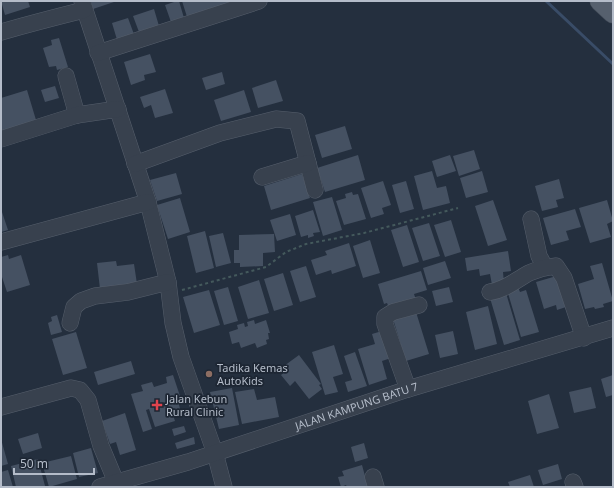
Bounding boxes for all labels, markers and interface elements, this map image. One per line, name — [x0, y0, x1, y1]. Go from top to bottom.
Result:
place label: Tadika Kemas AutoKids — [217, 360, 288, 388]
marker: Tadika Kemas AutoKids — [204, 369, 214, 379]
street label: JALAN KAMPUNG BATU 7 — [292, 378, 420, 433]
place label: Jalan Kebun Rural Clinic — [165, 391, 227, 419]
marker: Jalan Kebun Rural Clinic — [151, 399, 163, 411]
scale bar — [14, 450, 94, 476]
text: 50 m — [20, 455, 48, 472]

